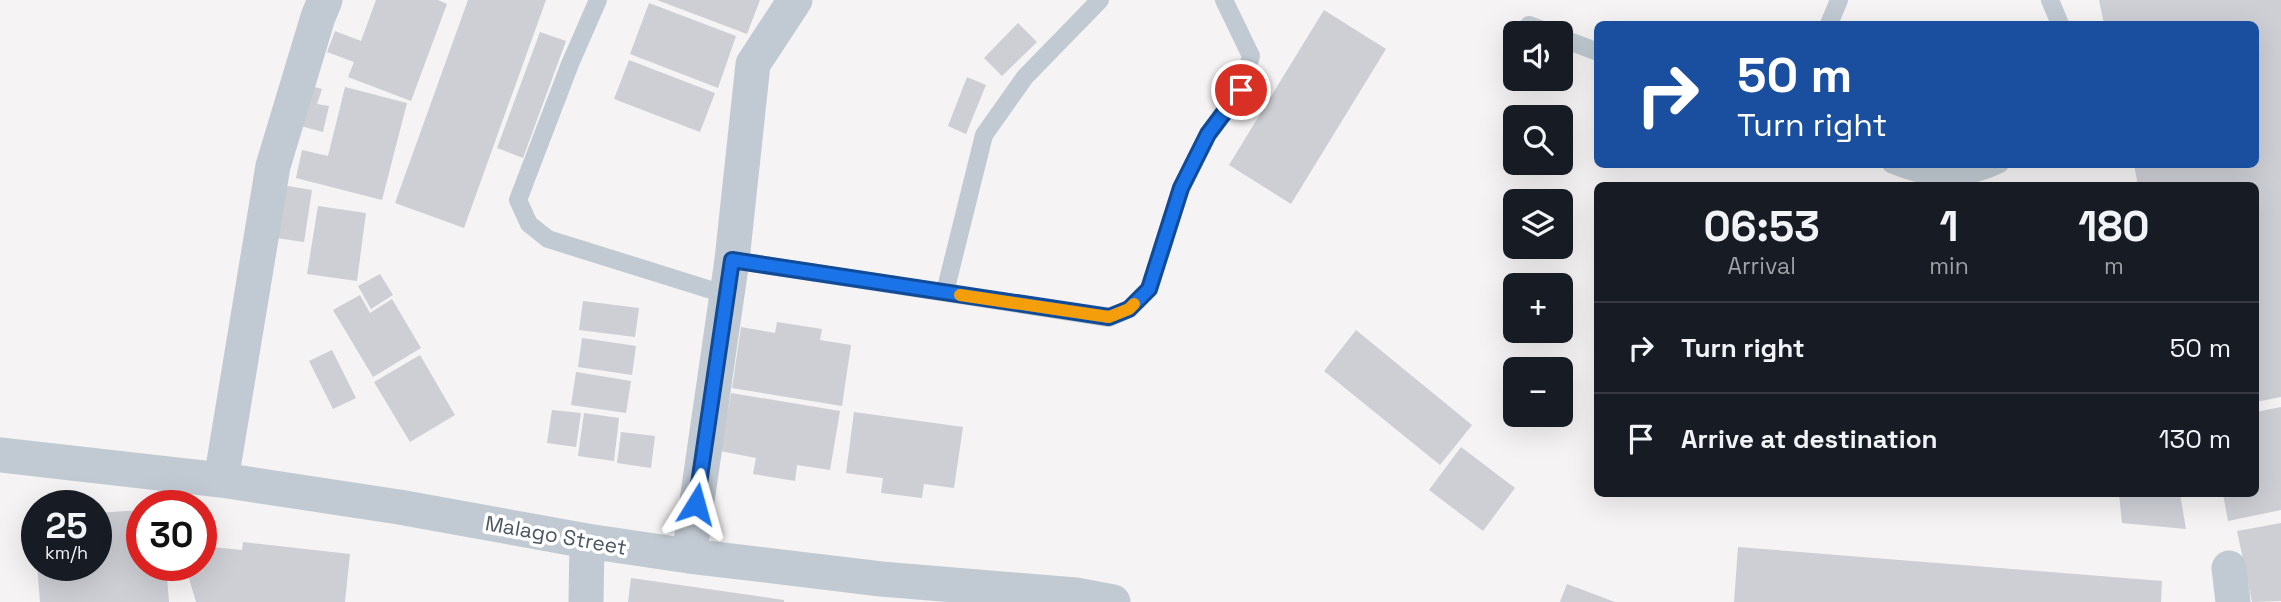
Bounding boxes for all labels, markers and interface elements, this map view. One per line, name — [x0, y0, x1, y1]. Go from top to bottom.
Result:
map controls — [1503, 21, 1573, 427]
button: sound — [1503, 21, 1573, 91]
text: 50 m — [1737, 44, 1852, 106]
icon: right — [1622, 49, 1713, 140]
pin — [1211, 60, 1271, 120]
icon: arrive — [1222, 71, 1260, 109]
button: search — [1503, 105, 1573, 175]
text: Turn right — [1737, 105, 1887, 145]
button: layers — [1503, 189, 1573, 259]
text: 06:53 — [1703, 200, 1820, 253]
text: 1 — [1940, 200, 1959, 253]
text: 180 — [2078, 200, 2150, 253]
text: Arrival — [1727, 251, 1796, 281]
text: min — [1929, 251, 1969, 281]
text: m — [2104, 251, 2124, 281]
button: + — [1503, 273, 1573, 343]
icon: right — [1622, 329, 1660, 367]
text: Turn right — [1681, 331, 1805, 365]
text: 50 m — [2170, 331, 2231, 365]
button: − — [1503, 357, 1573, 427]
icon: arrive — [1622, 420, 1660, 458]
text: Arrive at destination — [1681, 422, 1938, 456]
text: 130 m — [2159, 422, 2231, 456]
position arrow — [659, 467, 733, 541]
speed limit sign: 30 — [126, 490, 217, 581]
text: 25 — [46, 504, 87, 548]
street label: Malago Street — [483, 509, 629, 561]
text: km/h — [45, 541, 88, 564]

